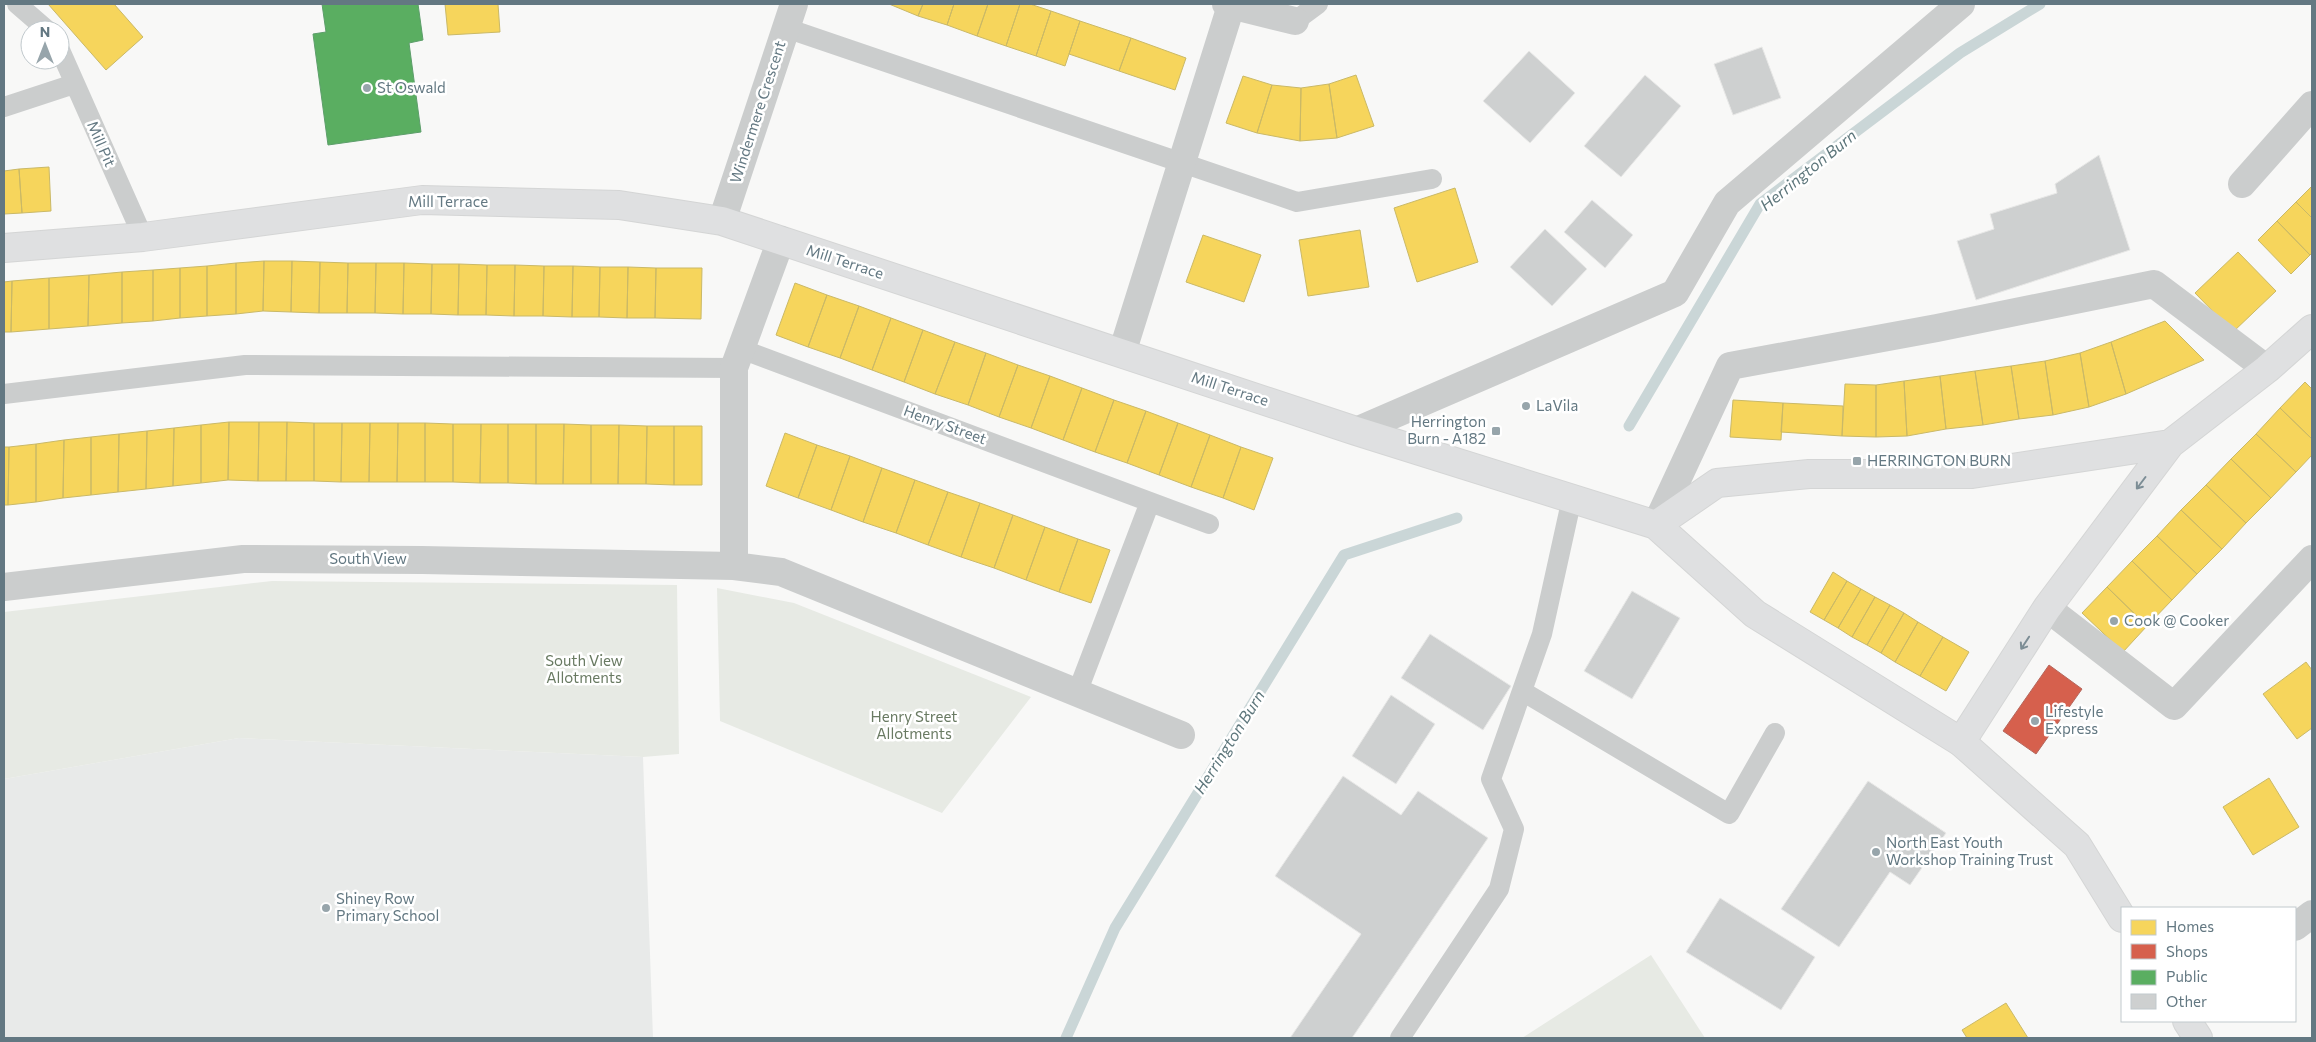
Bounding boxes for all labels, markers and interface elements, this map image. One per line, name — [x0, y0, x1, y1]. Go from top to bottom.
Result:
north arrow — [20, 20, 70, 70]
text: N — [40, 23, 50, 40]
street label: Windermere Crescent — [726, 38, 789, 185]
place label: St Oswald — [377, 78, 446, 96]
marker: St Oswald — [361, 82, 373, 94]
street label: Mill Pit — [84, 118, 120, 169]
water label: Herrington Burn — [1756, 125, 1860, 214]
street label: Mill Terrace — [408, 192, 488, 210]
street label: Mill Terrace — [804, 240, 886, 282]
street label: Mill Terrace — [1189, 367, 1271, 409]
place label: LaVila — [1536, 396, 1578, 414]
marker: LaVila — [1520, 400, 1532, 412]
street label: Henry Street — [901, 401, 989, 447]
place label: Herrington Burn - A182 — [1407, 412, 1486, 447]
marker: Herrington Burn - A182 — [1490, 425, 1502, 437]
place label: HERRINGTON BURN — [1867, 451, 2011, 469]
marker: HERRINGTON BURN — [1851, 455, 1863, 467]
one-way arrow — [2136, 476, 2146, 490]
street label: South View — [329, 549, 407, 567]
place label: Cook @ Cooker — [2124, 611, 2229, 629]
marker: Cook @ Cooker — [2108, 615, 2120, 627]
one-way arrow — [2020, 635, 2030, 649]
park label: South View Allotments — [545, 651, 623, 686]
water label: Herrington Burn — [1189, 687, 1268, 797]
place label: Lifestyle Express — [2045, 702, 2103, 737]
park label: Henry Street Allotments — [871, 707, 957, 742]
marker: Lifestyle Express — [2029, 715, 2041, 727]
place label: North East Youth Workshop Training Trust — [1886, 833, 2053, 868]
marker: North East Youth Workshop Training Trust — [1870, 846, 1882, 858]
place label: Shiney Row Primary School — [336, 889, 439, 924]
marker: Shiney Row Primary School — [320, 902, 332, 914]
legend — [2121, 907, 2296, 1022]
text: Homes — [2166, 917, 2214, 935]
text: Shops — [2166, 942, 2208, 960]
text: Public — [2166, 967, 2208, 985]
text: Other — [2166, 992, 2207, 1010]

